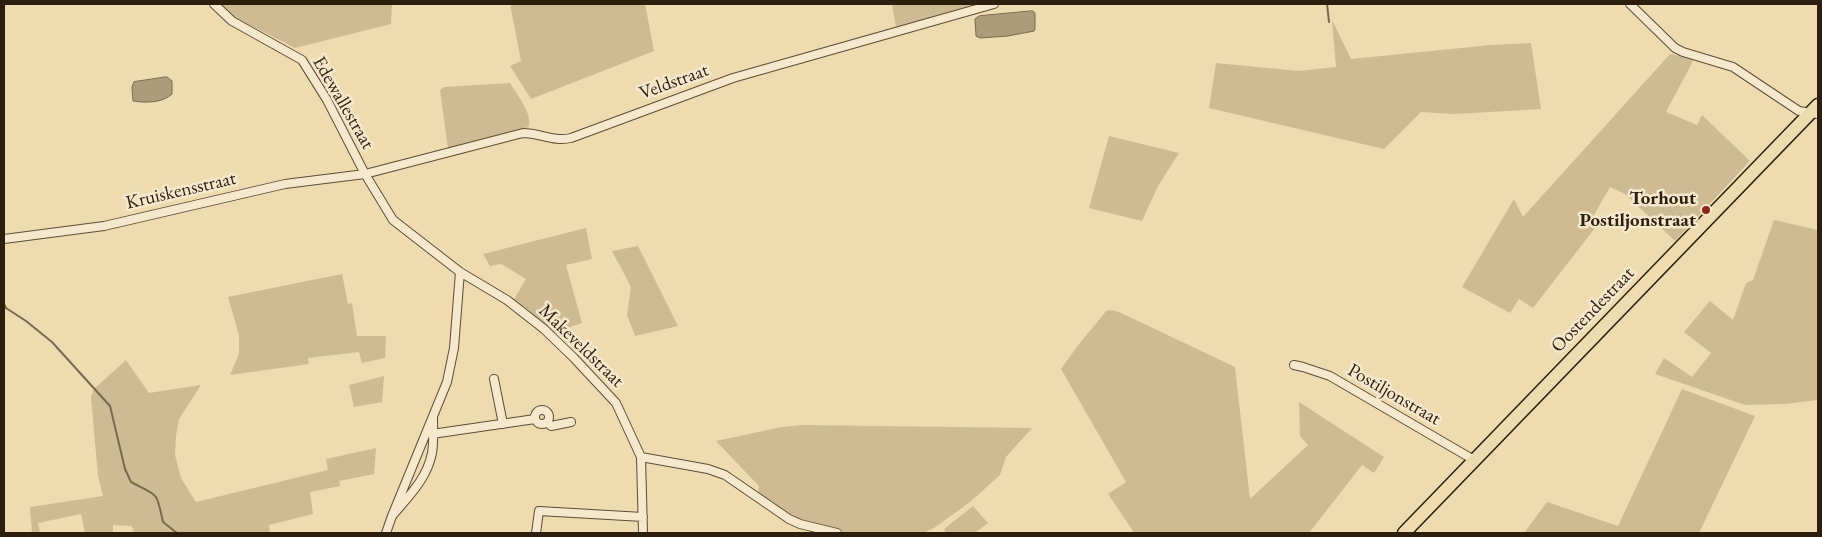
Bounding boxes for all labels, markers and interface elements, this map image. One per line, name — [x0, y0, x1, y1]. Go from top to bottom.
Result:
street label: Edewallestraat — [307, 52, 379, 154]
street label: Veldstraat — [636, 59, 712, 105]
street label: Kruiskensstraat — [124, 167, 238, 215]
place label: Torhout Postiljonstraat — [1580, 188, 1696, 232]
marker: Torhout Postiljonstraat — [1700, 204, 1712, 216]
street label: Oostendestraat — [1547, 262, 1639, 358]
street label: Makeveldstraat — [534, 300, 628, 392]
street label: Postiljonstraat — [1343, 359, 1445, 431]

